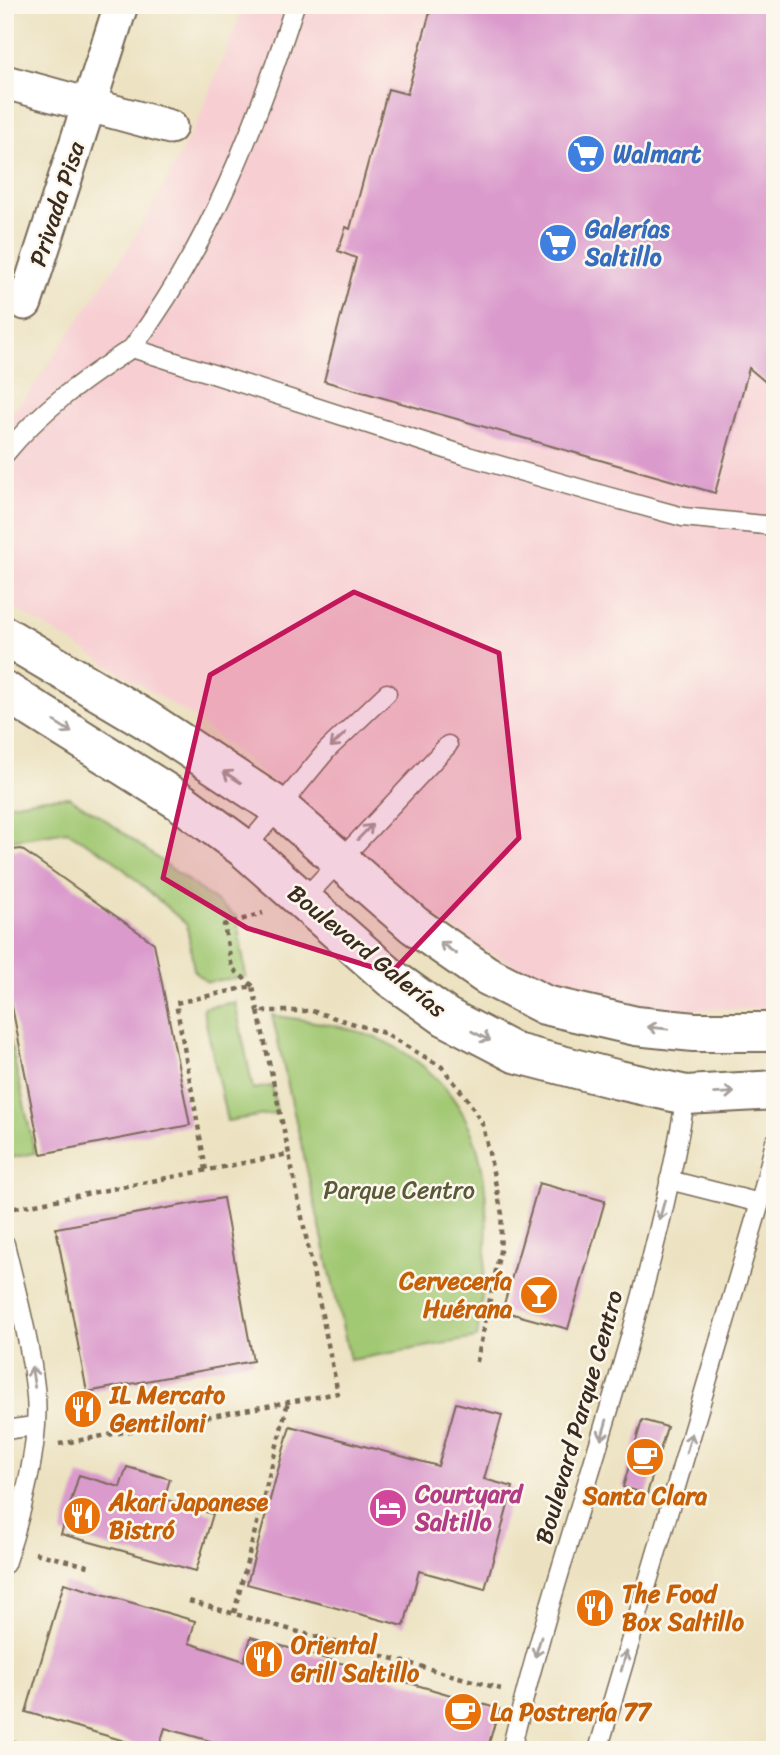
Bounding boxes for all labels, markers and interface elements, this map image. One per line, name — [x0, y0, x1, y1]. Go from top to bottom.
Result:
supermarket icon: Walmart — [565, 133, 607, 175]
place label: Walmart — [613, 133, 702, 175]
street label: Privada Pisa — [17, 135, 97, 272]
place label: Galerías Saltillo — [584, 208, 671, 278]
supermarket icon: Galerías Saltillo — [537, 222, 579, 264]
one-way arrow — [53, 720, 72, 735]
one-way arrow — [330, 731, 347, 748]
one-way arrow — [223, 769, 242, 784]
one-way arrow — [357, 823, 373, 841]
street label: Boulevard Galerías — [278, 873, 457, 1029]
one-way arrow — [439, 941, 458, 956]
one-way arrow — [647, 1021, 670, 1034]
one-way arrow — [471, 1029, 491, 1043]
one-way arrow — [712, 1086, 735, 1099]
park label: Parque Centro — [323, 1169, 475, 1211]
one-way arrow — [655, 1198, 668, 1220]
place label: Cervecería Huérana — [398, 1260, 513, 1330]
bar icon: Cervecería Huérana — [518, 1274, 560, 1316]
street label: Boulevard Parque Centro — [523, 1285, 635, 1549]
one-way arrow — [26, 1366, 39, 1389]
place label: IL Mercato Gentiloni — [108, 1374, 225, 1444]
restaurant icon: IL Mercato Gentiloni — [62, 1388, 104, 1430]
one-way arrow — [596, 1418, 609, 1440]
one-way arrow — [683, 1432, 696, 1454]
cafe icon: Santa Clara — [624, 1436, 666, 1478]
place label: Courtyard Saltillo — [414, 1473, 525, 1543]
place label: Santa Clara — [582, 1475, 707, 1517]
place label: Akari Japanese Bistró — [108, 1481, 269, 1551]
hotel icon: Courtyard Saltillo — [367, 1487, 409, 1529]
restaurant icon: Akari Japanese Bistró — [61, 1495, 103, 1537]
place label: The Food Box Saltillo — [622, 1573, 745, 1643]
restaurant icon: The Food Box Saltillo — [574, 1587, 616, 1629]
place label: Oriental Grill Saltillo — [291, 1624, 420, 1694]
one-way arrow — [531, 1636, 544, 1658]
restaurant icon: Oriental Grill Saltillo — [243, 1638, 285, 1680]
one-way arrow — [619, 1650, 632, 1672]
cafe icon: La Postrería 77 — [442, 1691, 484, 1733]
place label: La Postrería 77 — [490, 1691, 653, 1733]

